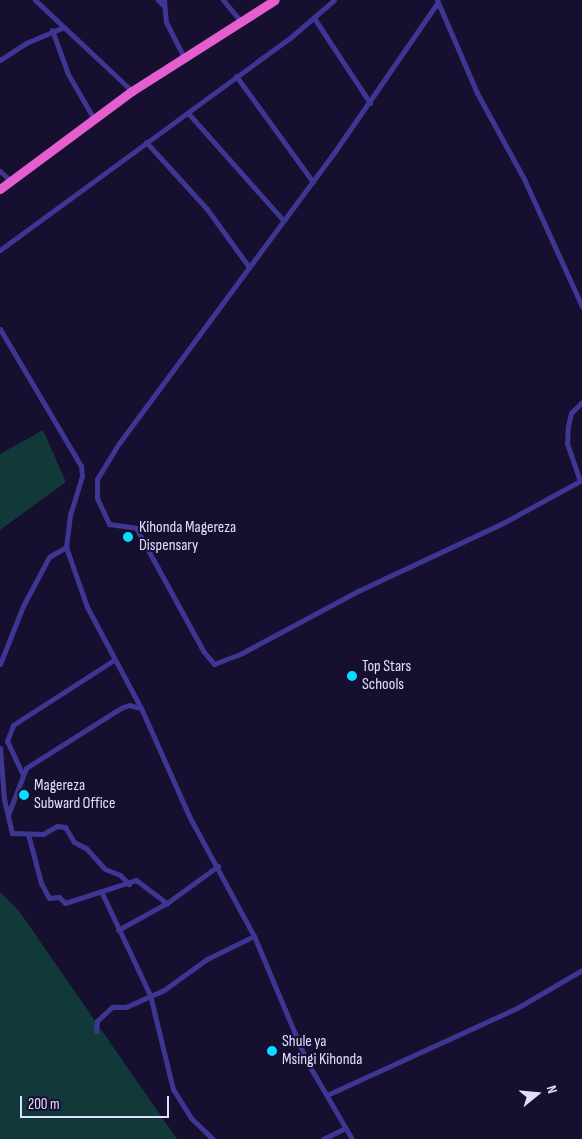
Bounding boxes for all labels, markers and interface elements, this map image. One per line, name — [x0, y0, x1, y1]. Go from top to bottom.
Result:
place label: Kihonda Magereza Dispensary — [139, 518, 236, 556]
marker: Kihonda Magereza Dispensary — [121, 530, 135, 544]
place label: Top Stars Schools — [362, 657, 411, 695]
marker: Top Stars Schools — [346, 670, 358, 682]
place label: Magereza Subward Office — [34, 776, 115, 814]
marker: Magereza Subward Office — [18, 789, 30, 801]
place label: Shule ya Msingi Kihonda — [282, 1032, 362, 1070]
marker: Shule ya Msingi Kihonda — [266, 1045, 278, 1057]
north arrow — [512, 1069, 562, 1119]
text: N — [543, 1083, 561, 1096]
scale bar — [22, 1086, 171, 1118]
text: 200 m — [28, 1095, 60, 1114]

